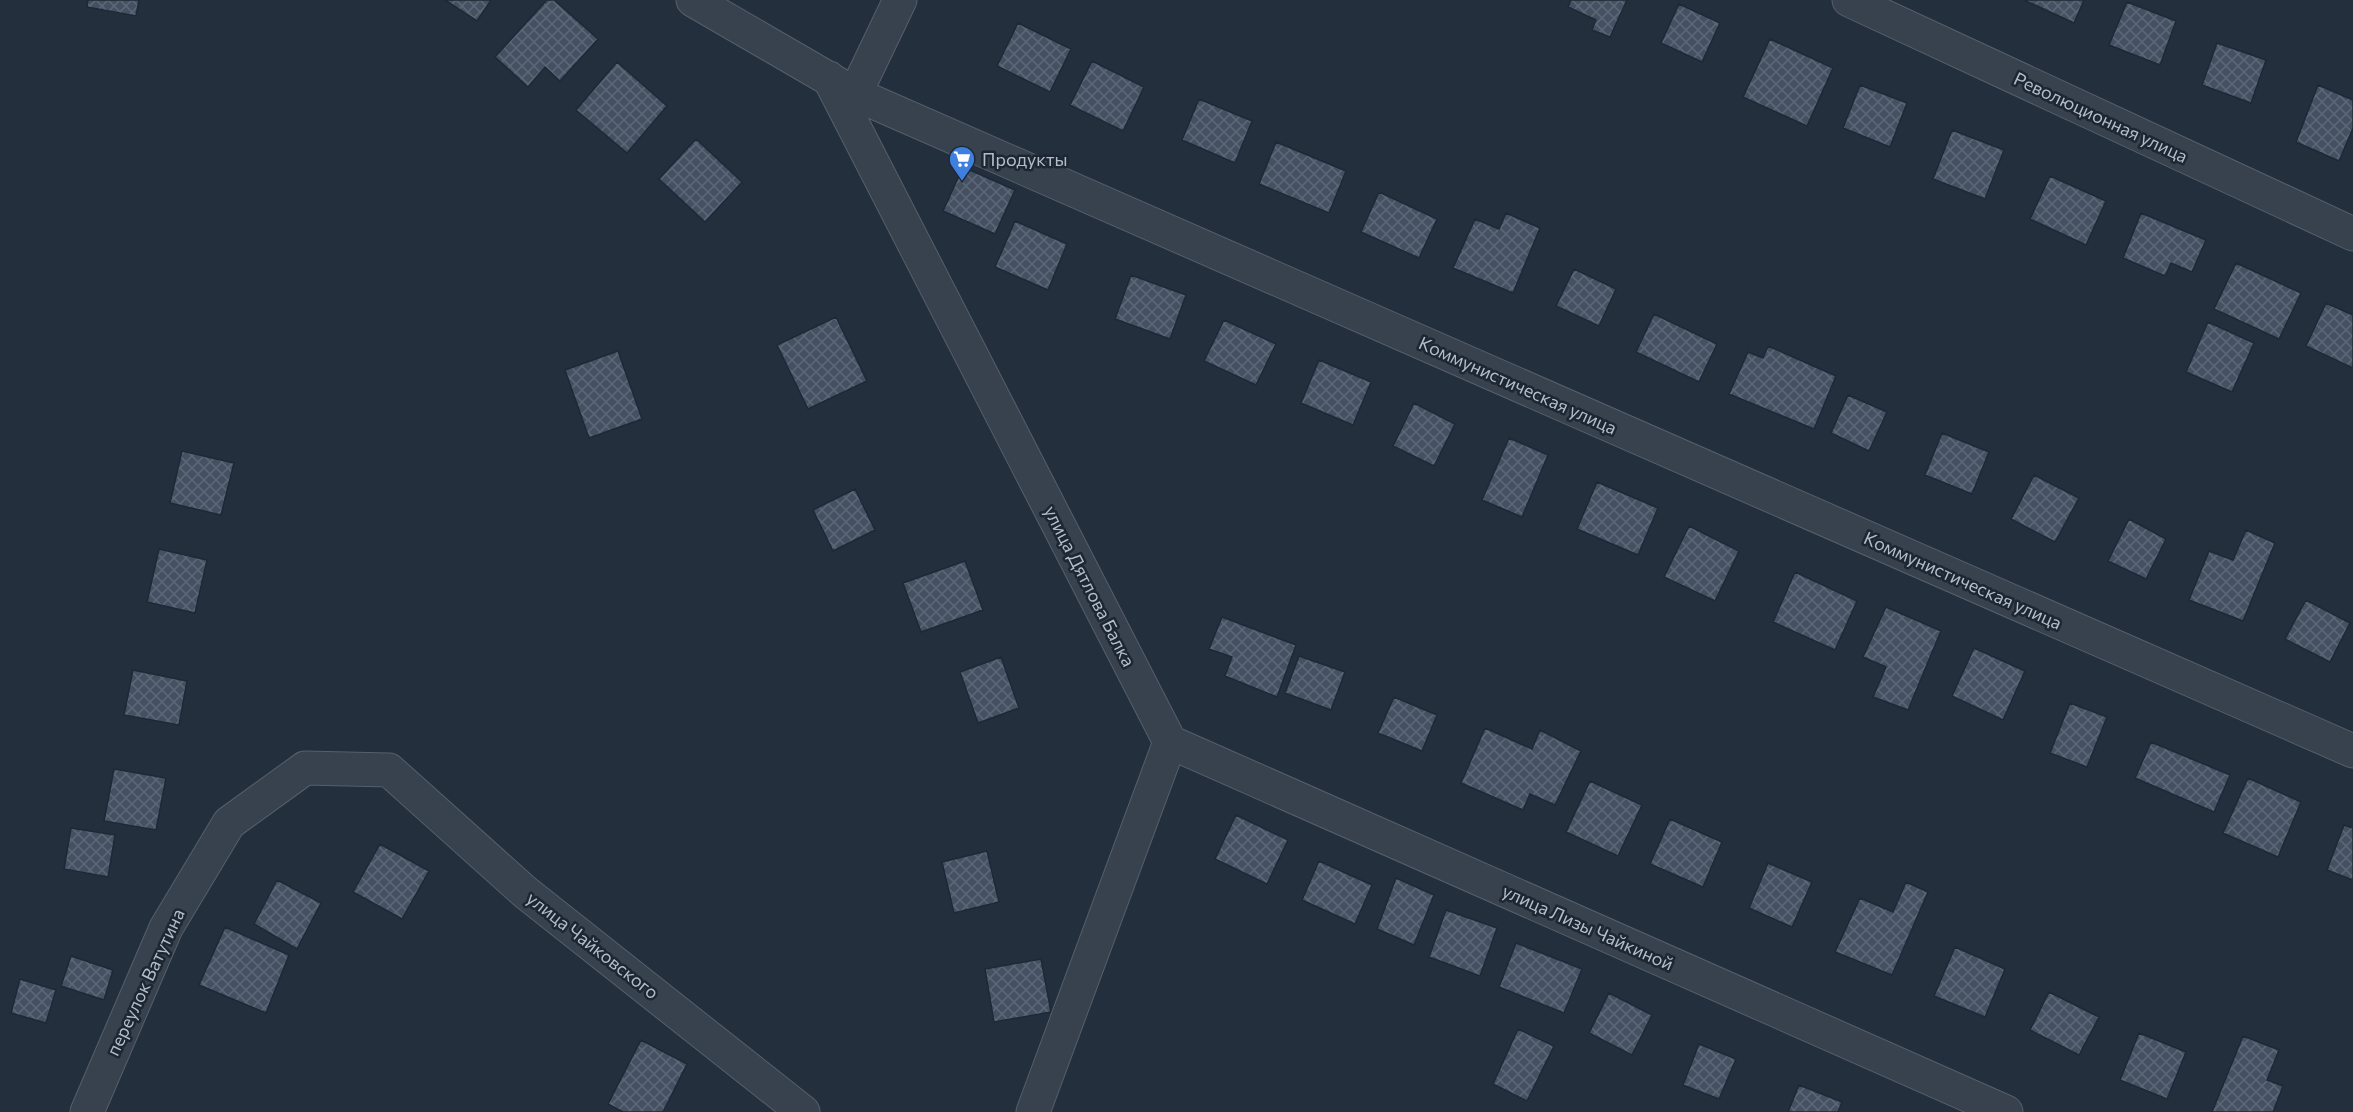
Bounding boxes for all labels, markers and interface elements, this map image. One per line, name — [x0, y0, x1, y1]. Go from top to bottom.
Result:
street label: Революционная улица — [2011, 67, 2191, 167]
supermarket icon: Продукты — [947, 144, 977, 182]
place label: Продукты — [982, 148, 1067, 170]
street label: Коммунистическая улица — [1416, 331, 1620, 439]
street label: улица Дятлова Балка — [1040, 502, 1140, 670]
street label: Коммунистическая улица — [1861, 526, 2065, 634]
street label: улица Лизы Чайкиной — [1499, 879, 1677, 975]
street label: улица Чайковского — [523, 887, 663, 1003]
street label: переулок Ватутина — [101, 905, 189, 1059]

